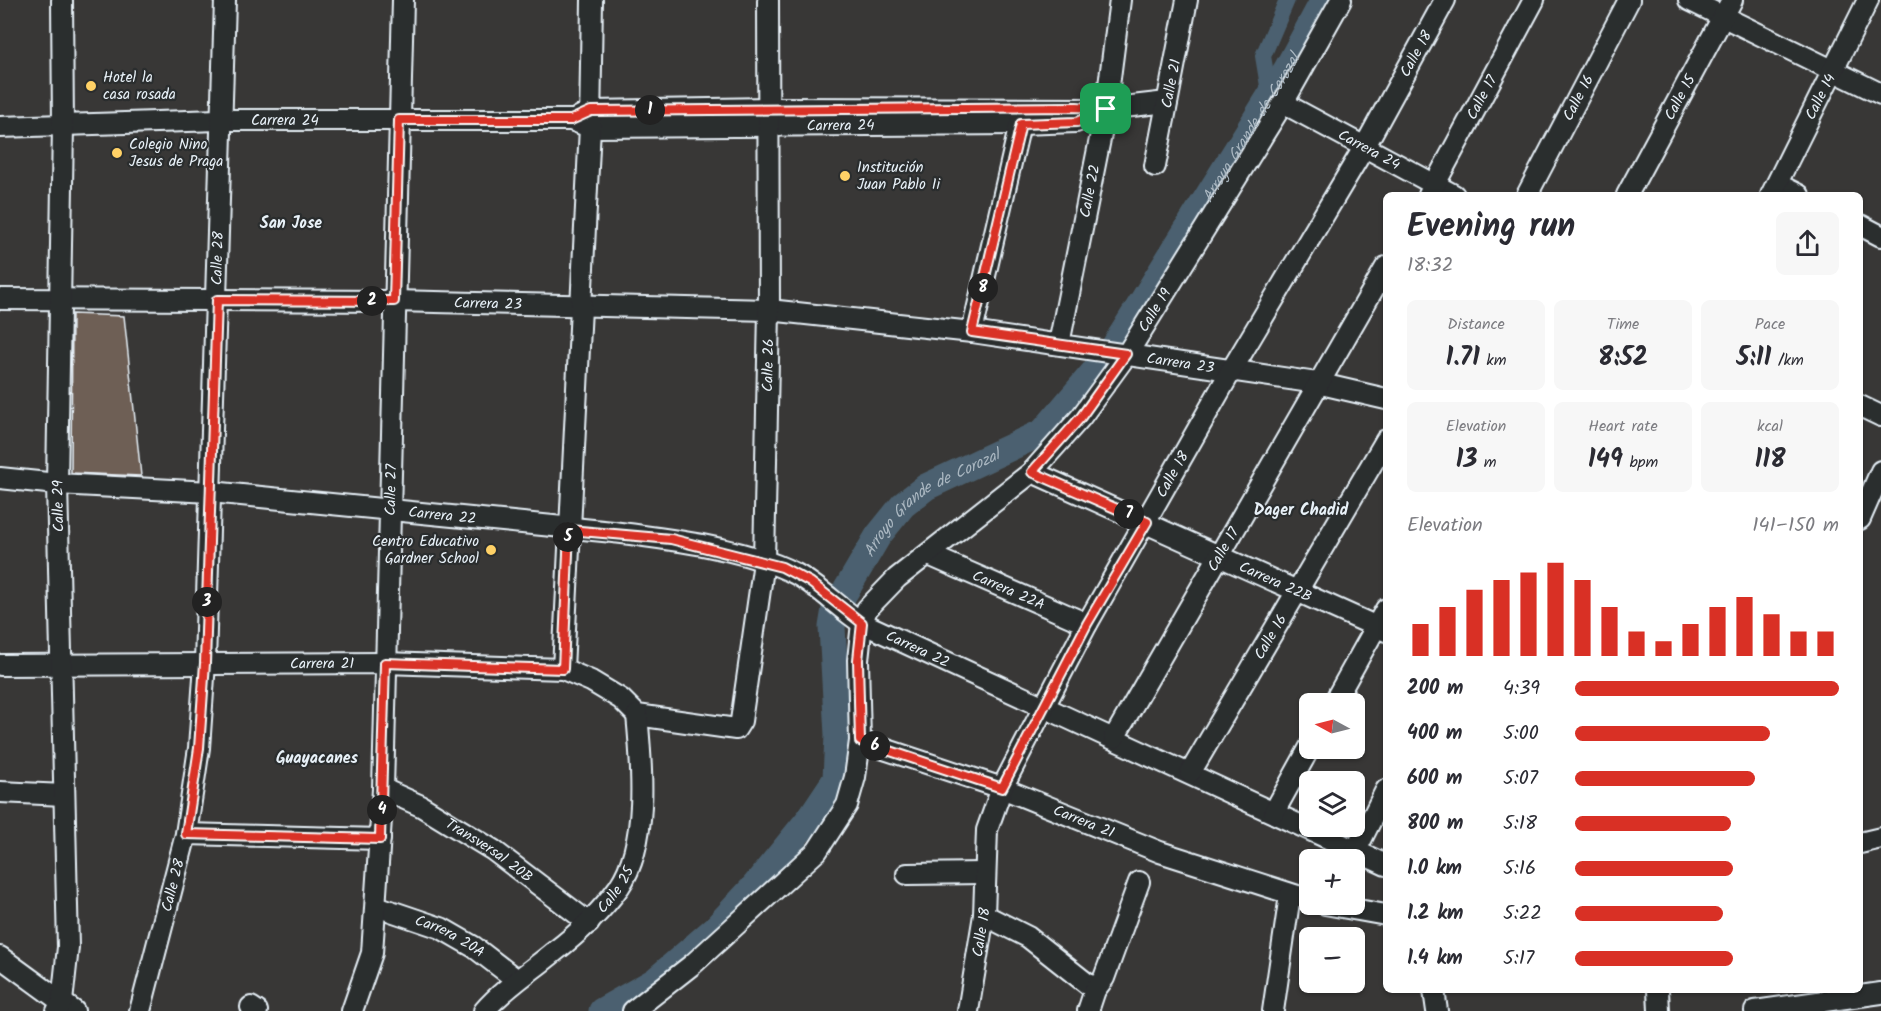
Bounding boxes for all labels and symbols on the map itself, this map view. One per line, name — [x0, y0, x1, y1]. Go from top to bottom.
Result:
street label: Calle 18 — [1394, 26, 1439, 82]
water label: Arroyo Grande de Corozal — [1196, 47, 1309, 208]
street label: Calle 21 — [1155, 57, 1188, 110]
place label: Hotel la casa rosada — [103, 66, 176, 107]
street label: Calle 17 — [1461, 70, 1505, 124]
street label: Calle 15 — [1658, 70, 1703, 125]
street label: Calle 14 — [1799, 70, 1843, 124]
street label: Calle 16 — [1557, 71, 1601, 125]
marker: Hotel la casa rosada — [84, 79, 98, 93]
pin — [1080, 83, 1131, 134]
pin: 1 — [635, 95, 665, 125]
street label: Carrera 24 — [251, 109, 319, 133]
street label: Carrera 24 — [807, 114, 875, 138]
street label: Carrera 24 — [1333, 124, 1404, 177]
place label: Colegio Nino Jesus de Praga — [129, 133, 223, 174]
marker: Colegio Nino Jesus de Praga — [110, 146, 124, 160]
place label: Institución Juan Pablo Ii — [857, 156, 941, 197]
street label: Calle 22 — [1074, 163, 1108, 220]
marker: Institución Juan Pablo Ii — [838, 169, 852, 183]
district label: San Jose — [260, 211, 322, 236]
street label: Calle 28 — [205, 230, 231, 286]
pin: 8 — [968, 273, 998, 303]
street label: Calle 19 — [1132, 283, 1179, 337]
pin: 2 — [357, 286, 387, 316]
street label: Carrera 23 — [454, 291, 523, 317]
street label: Calle 26 — [756, 338, 781, 392]
street label: Carrera 23 — [1145, 347, 1216, 381]
water label: Arroyo Grande de Corozal — [857, 442, 1007, 562]
street label: Calle 18 — [1150, 446, 1196, 502]
street label: Calle 27 — [379, 463, 404, 516]
street label: Calle 29 — [47, 479, 71, 532]
district label: Dager Chadid — [1254, 498, 1349, 523]
pin: 7 — [1114, 499, 1144, 529]
street label: Carrera 22 — [407, 501, 477, 531]
pin: 5 — [553, 522, 583, 552]
street label: Calle 17 — [1202, 522, 1247, 576]
place label: Centro Educativo Gardner School — [372, 530, 479, 571]
marker: Centro Educativo Gardner School — [484, 543, 498, 557]
street label: Carrera 22B — [1235, 555, 1316, 609]
street label: Carrera 22A — [968, 564, 1049, 617]
pin: 3 — [192, 587, 222, 617]
street label: Calle 16 — [1248, 610, 1294, 665]
street label: Carrera 22 — [881, 625, 953, 675]
street label: Carrera 21 — [290, 652, 354, 676]
north arrow — [1299, 693, 1365, 759]
pin: 6 — [860, 731, 890, 761]
district label: Guayacanes — [276, 746, 359, 771]
pin: 4 — [367, 795, 397, 825]
street label: Carrera 21 — [1049, 799, 1118, 845]
street label: Transversal 20B — [440, 813, 538, 889]
street label: Calle 28 — [155, 855, 192, 915]
street label: Calle 25 — [592, 862, 642, 919]
street label: Calle 18 — [966, 906, 997, 959]
street label: Carrera 20A — [412, 909, 490, 964]

